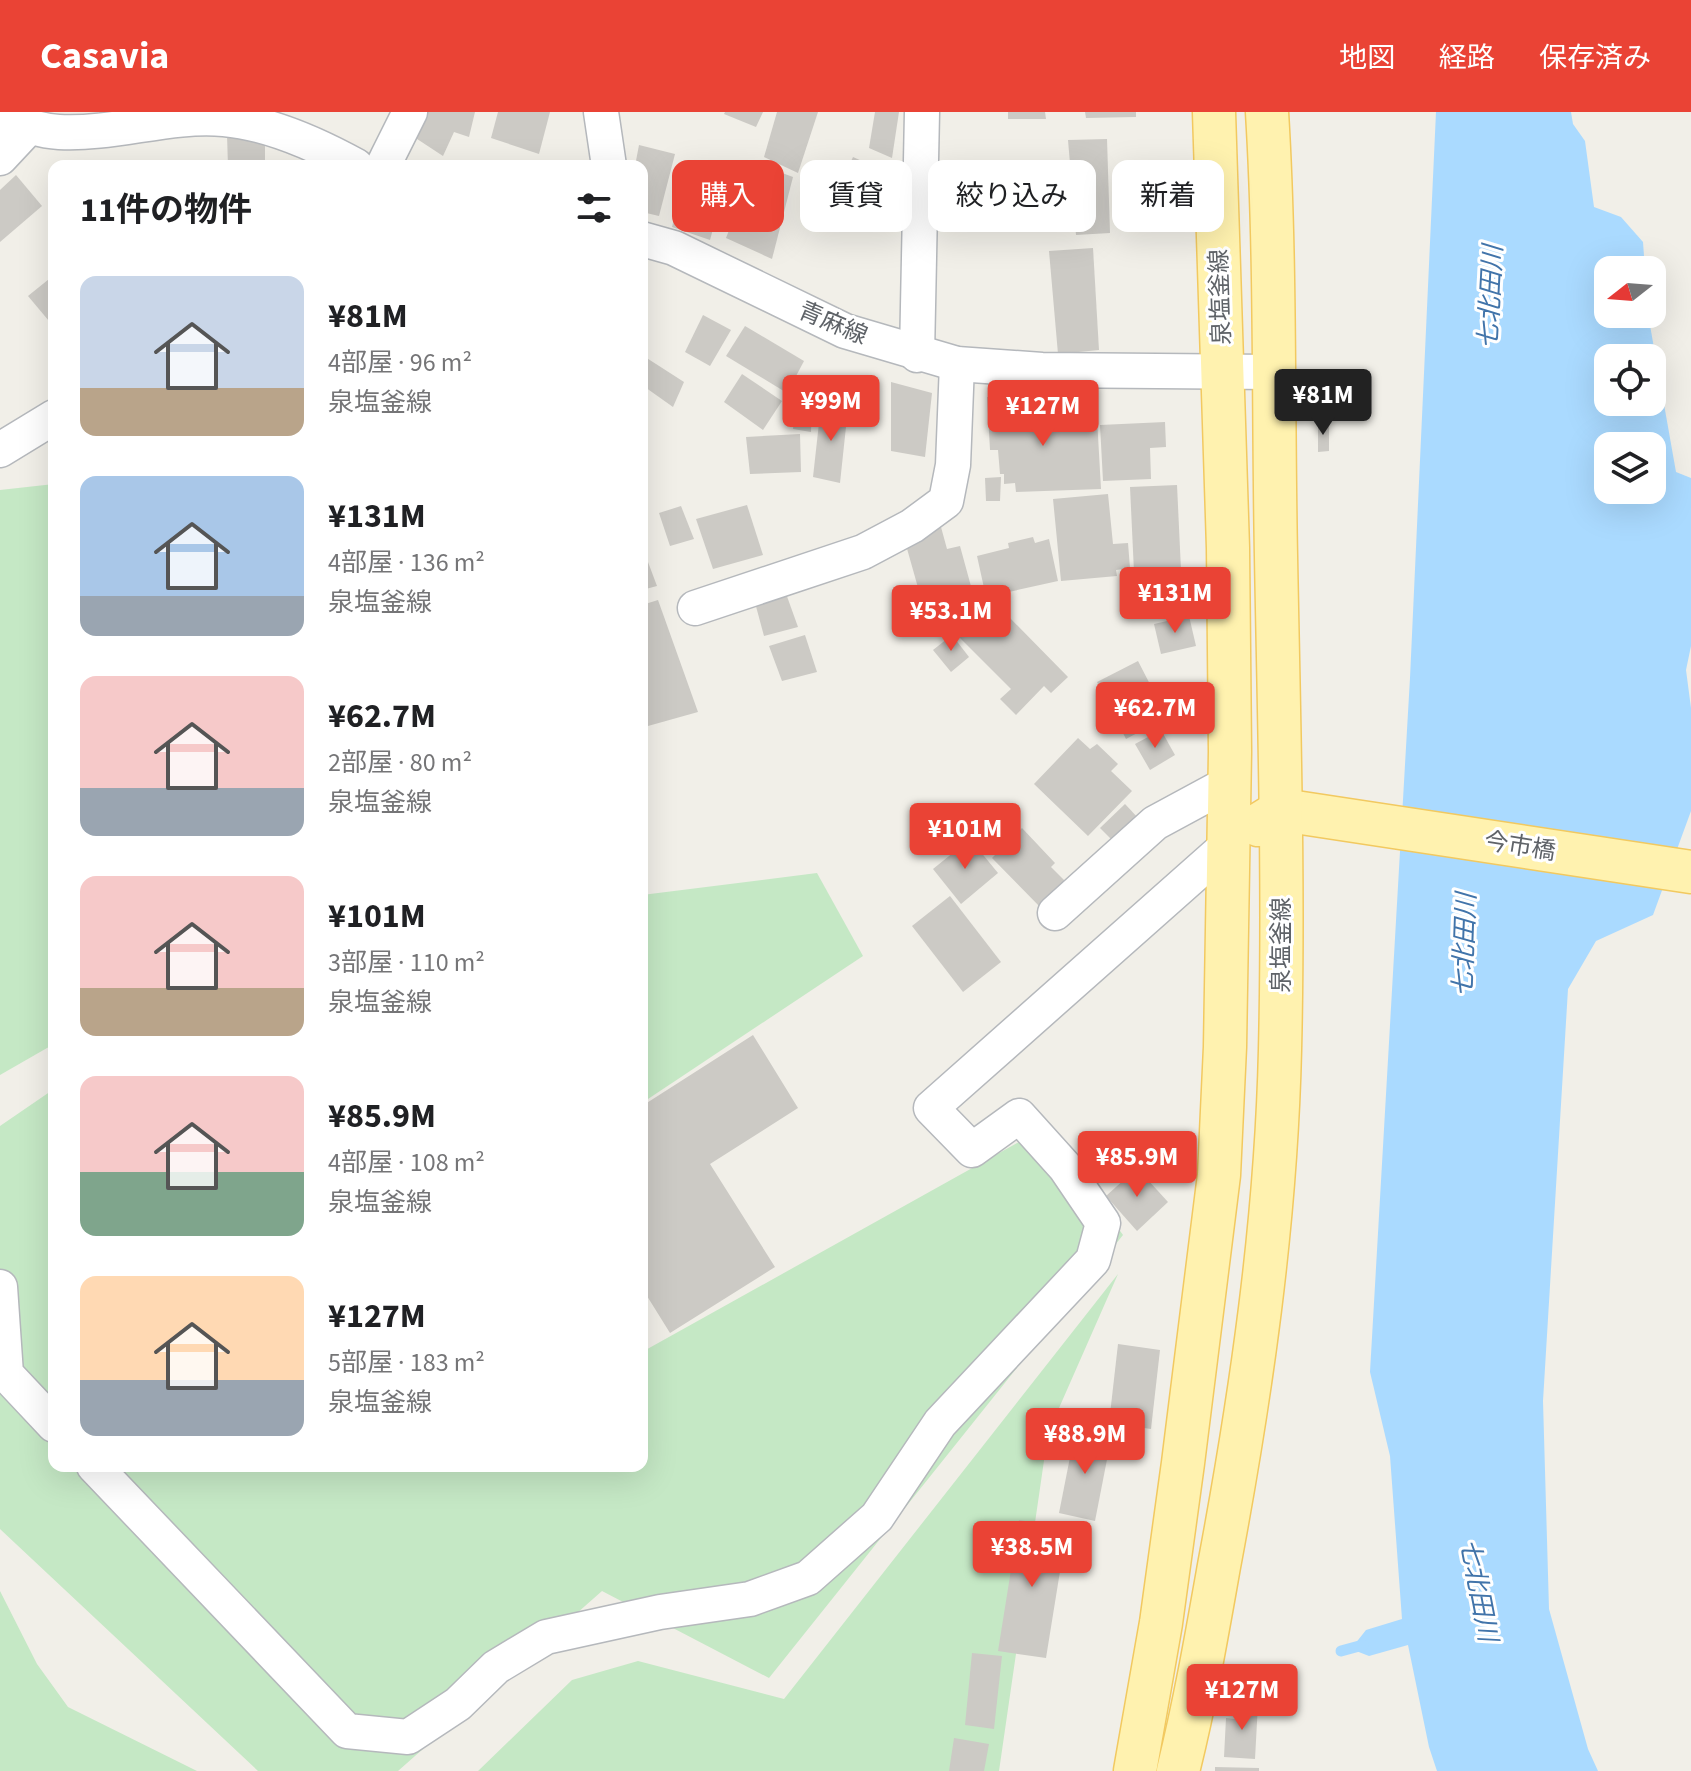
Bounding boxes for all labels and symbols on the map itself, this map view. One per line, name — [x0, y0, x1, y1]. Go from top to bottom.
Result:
water label: 七北田川 — [1469, 241, 1512, 350]
street label: 泉塩釜線 — [1201, 248, 1240, 346]
north arrow — [1594, 256, 1666, 328]
street label: 青麻線 — [793, 293, 873, 354]
pin: ¥81M — [1276, 369, 1370, 437]
pin: ¥99M — [784, 375, 878, 443]
pin: ¥127M — [987, 380, 1099, 448]
pin: ¥131M — [1119, 567, 1231, 635]
pin: ¥53.1M — [886, 585, 1016, 653]
pin: ¥62.7M — [1090, 682, 1220, 750]
pin: ¥101M — [909, 803, 1021, 871]
street label: 今市橋 — [1482, 824, 1558, 869]
water label: 七北田川 — [1444, 889, 1485, 998]
street label: 泉塩釜線 — [1264, 897, 1299, 993]
pin: ¥85.9M — [1072, 1131, 1202, 1199]
pin: ¥88.9M — [1020, 1408, 1150, 1476]
pin: ¥38.5M — [967, 1521, 1097, 1589]
water label: 七北田川 — [1450, 1536, 1507, 1648]
pin: ¥127M — [1186, 1664, 1298, 1732]

